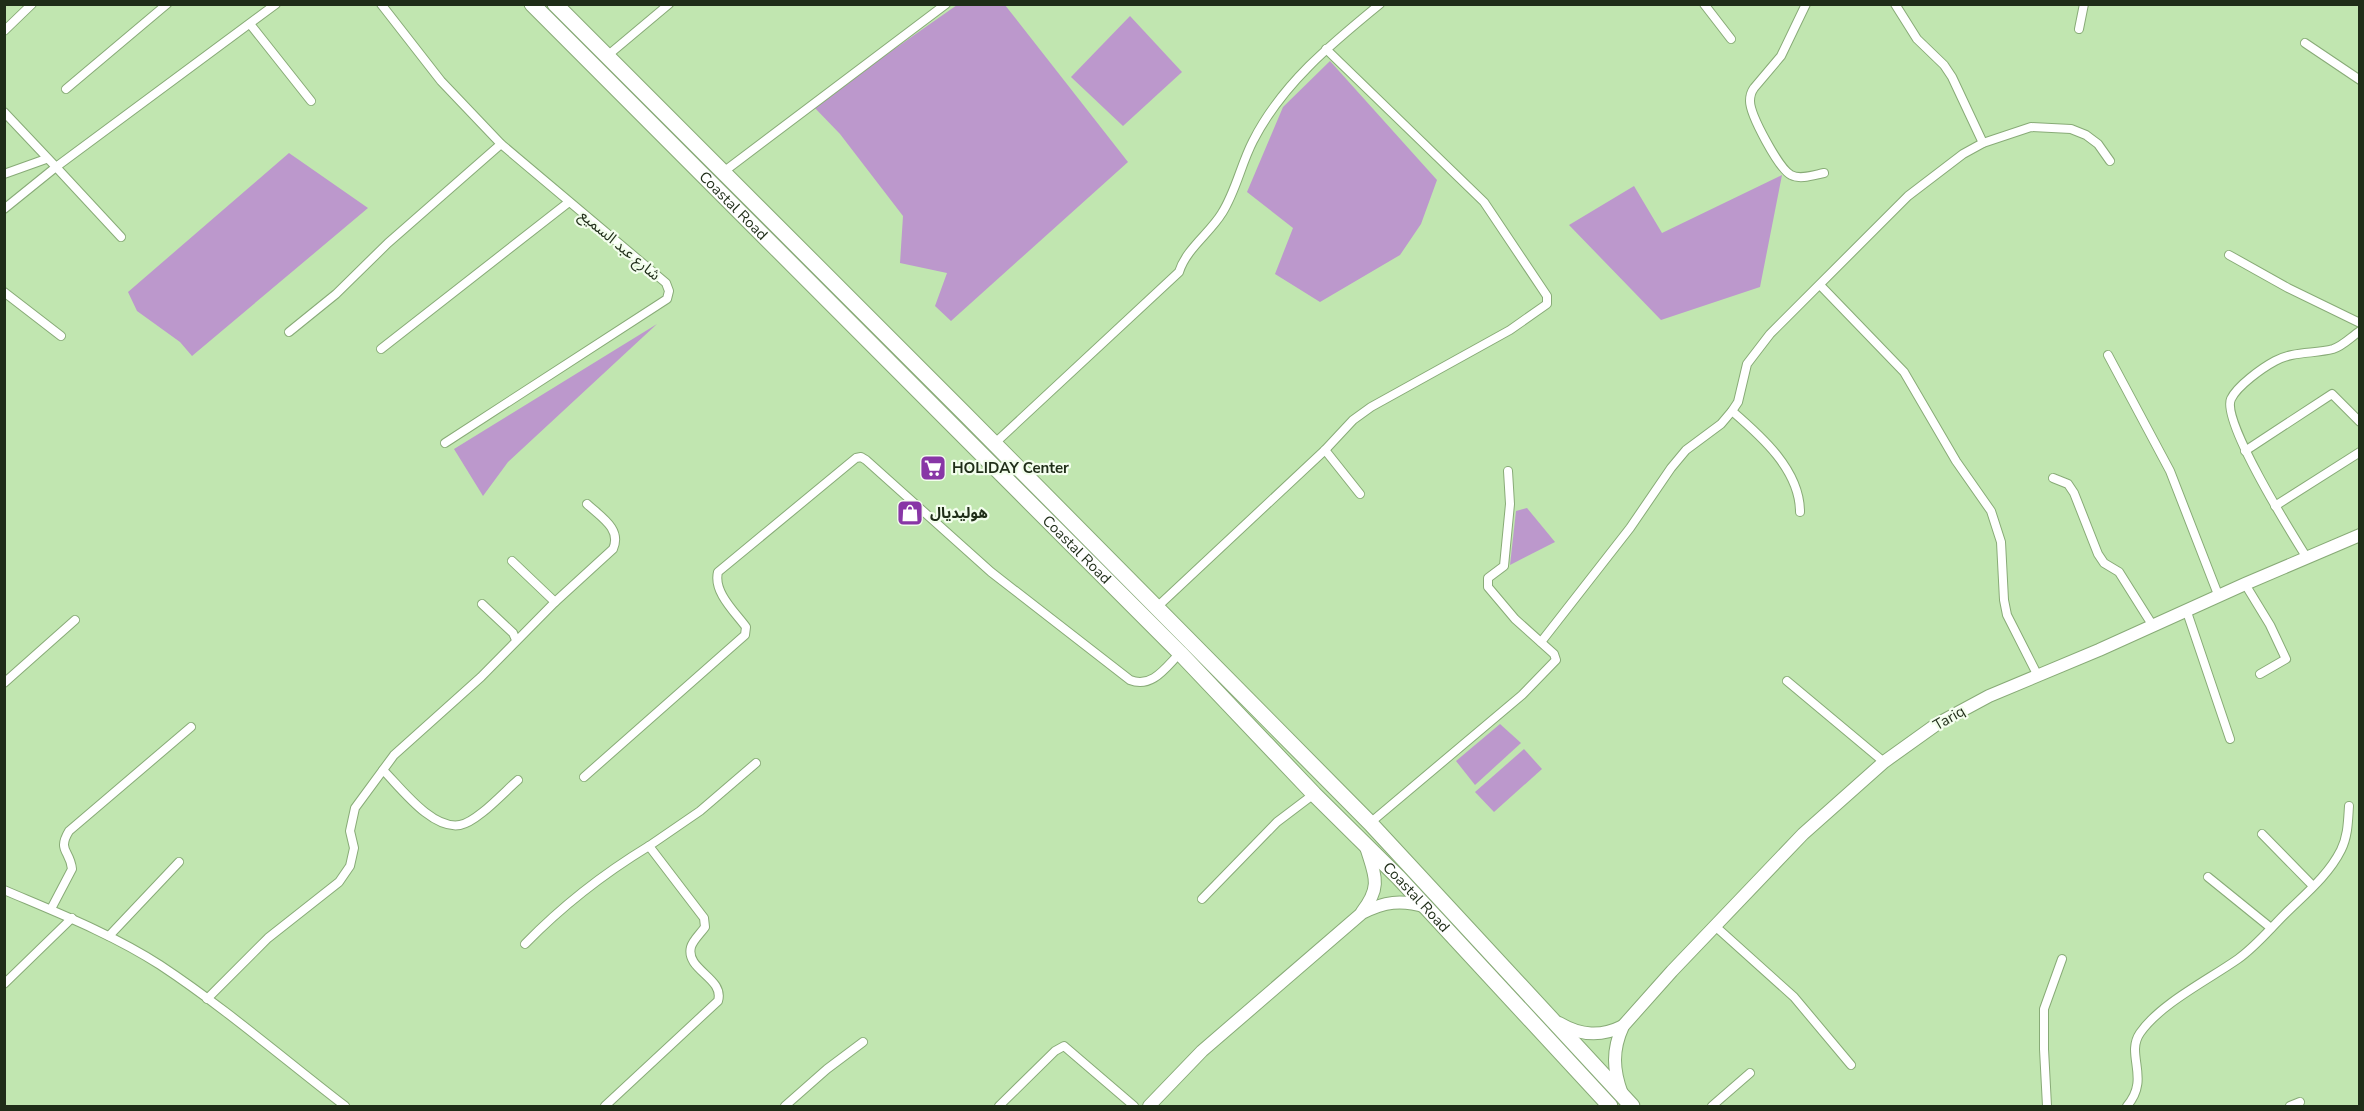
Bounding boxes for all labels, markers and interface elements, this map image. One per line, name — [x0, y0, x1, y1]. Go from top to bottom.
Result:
street label: Coastal Road — [695, 167, 772, 244]
street label: شارع عبد السميع — [574, 205, 665, 287]
supermarket icon: HOLIDAY Center — [918, 453, 948, 483]
place label: HOLIDAY Center — [952, 458, 1069, 478]
shop icon: هوليديال — [895, 498, 925, 528]
place label: هوليديال — [930, 503, 988, 523]
street label: Coastal Road — [1038, 511, 1115, 588]
street label: Tariq — [1930, 701, 1968, 735]
street label: Coastal Road — [1379, 858, 1454, 937]

